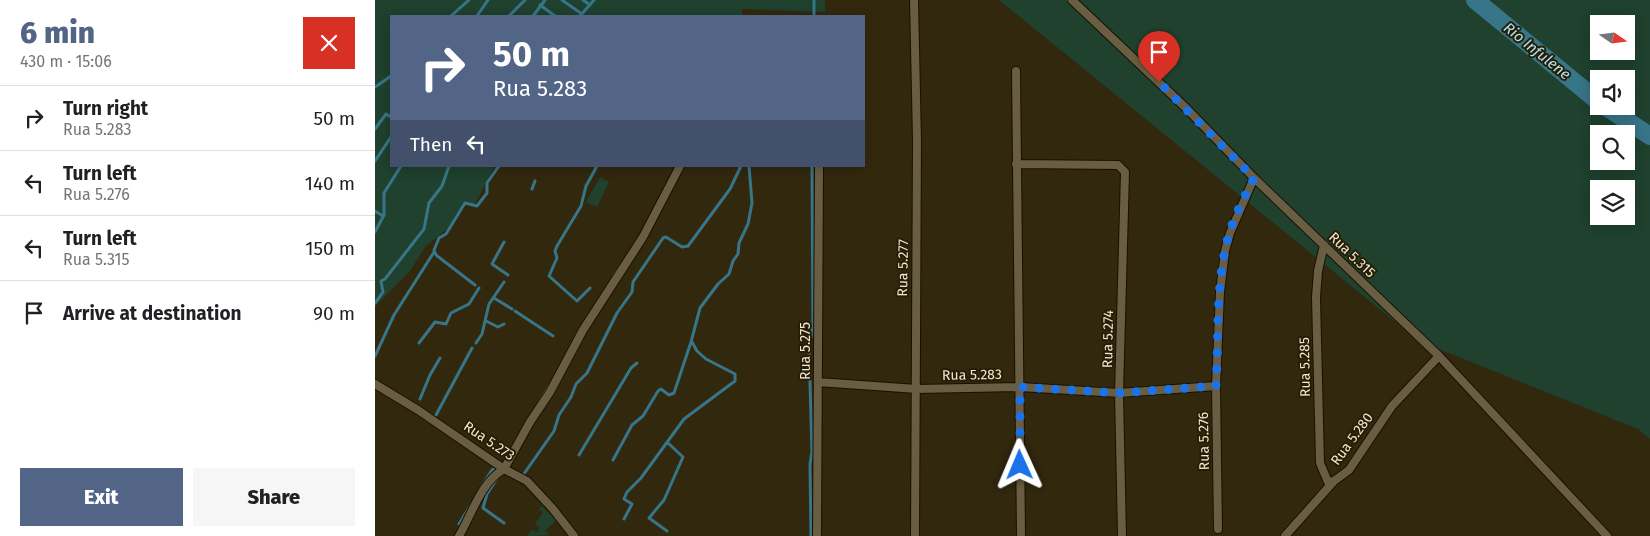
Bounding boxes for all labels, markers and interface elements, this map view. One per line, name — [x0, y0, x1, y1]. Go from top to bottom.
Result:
text: 6 min — [20, 15, 95, 51]
north arrow — [1590, 15, 1635, 60]
map controls — [1590, 15, 1635, 225]
button: close — [303, 17, 355, 69]
water label: Rio Infulene — [1500, 19, 1574, 84]
pin — [1138, 31, 1180, 82]
text: 50 m — [493, 33, 570, 75]
icon: right — [410, 35, 475, 100]
icon: arrive — [1145, 38, 1173, 66]
text: 430 m · 15:06 — [20, 52, 112, 71]
button: sound — [1590, 70, 1635, 115]
text: Rua 5.283 — [493, 75, 587, 102]
text: Turn right — [63, 97, 148, 120]
icon: right — [20, 104, 48, 132]
text: 50 m — [314, 107, 355, 130]
text: Rua 5.283 — [63, 120, 132, 139]
button: search — [1590, 125, 1635, 170]
icon: left — [462, 130, 490, 158]
text: Then — [410, 133, 452, 156]
text: Turn left — [63, 162, 137, 185]
icon: left — [20, 169, 48, 197]
text: 140 m — [305, 172, 355, 195]
button: layers — [1590, 180, 1635, 225]
text: Rua 5.276 — [63, 185, 130, 204]
text: Turn left — [63, 227, 137, 250]
street label: Rua 5.315 — [1325, 229, 1379, 281]
icon: left — [20, 234, 48, 262]
text: 150 m — [305, 237, 355, 260]
street label: Rua 5.277 — [894, 239, 912, 297]
text: Rua 5.315 — [63, 250, 129, 269]
icon: arrive — [20, 299, 48, 327]
text: Arrive at destination — [63, 302, 242, 325]
text: 90 m — [313, 302, 355, 325]
street label: Rua 5.274 — [1099, 309, 1117, 368]
street label: Rua 5.275 — [797, 322, 814, 380]
street label: Rua 5.285 — [1296, 337, 1314, 397]
street label: Rua 5.283 — [942, 366, 1002, 384]
street label: Rua 5.280 — [1327, 409, 1377, 469]
street label: Rua 5.276 — [1195, 412, 1213, 470]
street label: Rua 5.273 — [460, 418, 518, 464]
position arrow — [993, 438, 1045, 490]
button: Exit — [20, 468, 183, 526]
button: Share — [193, 468, 355, 526]

